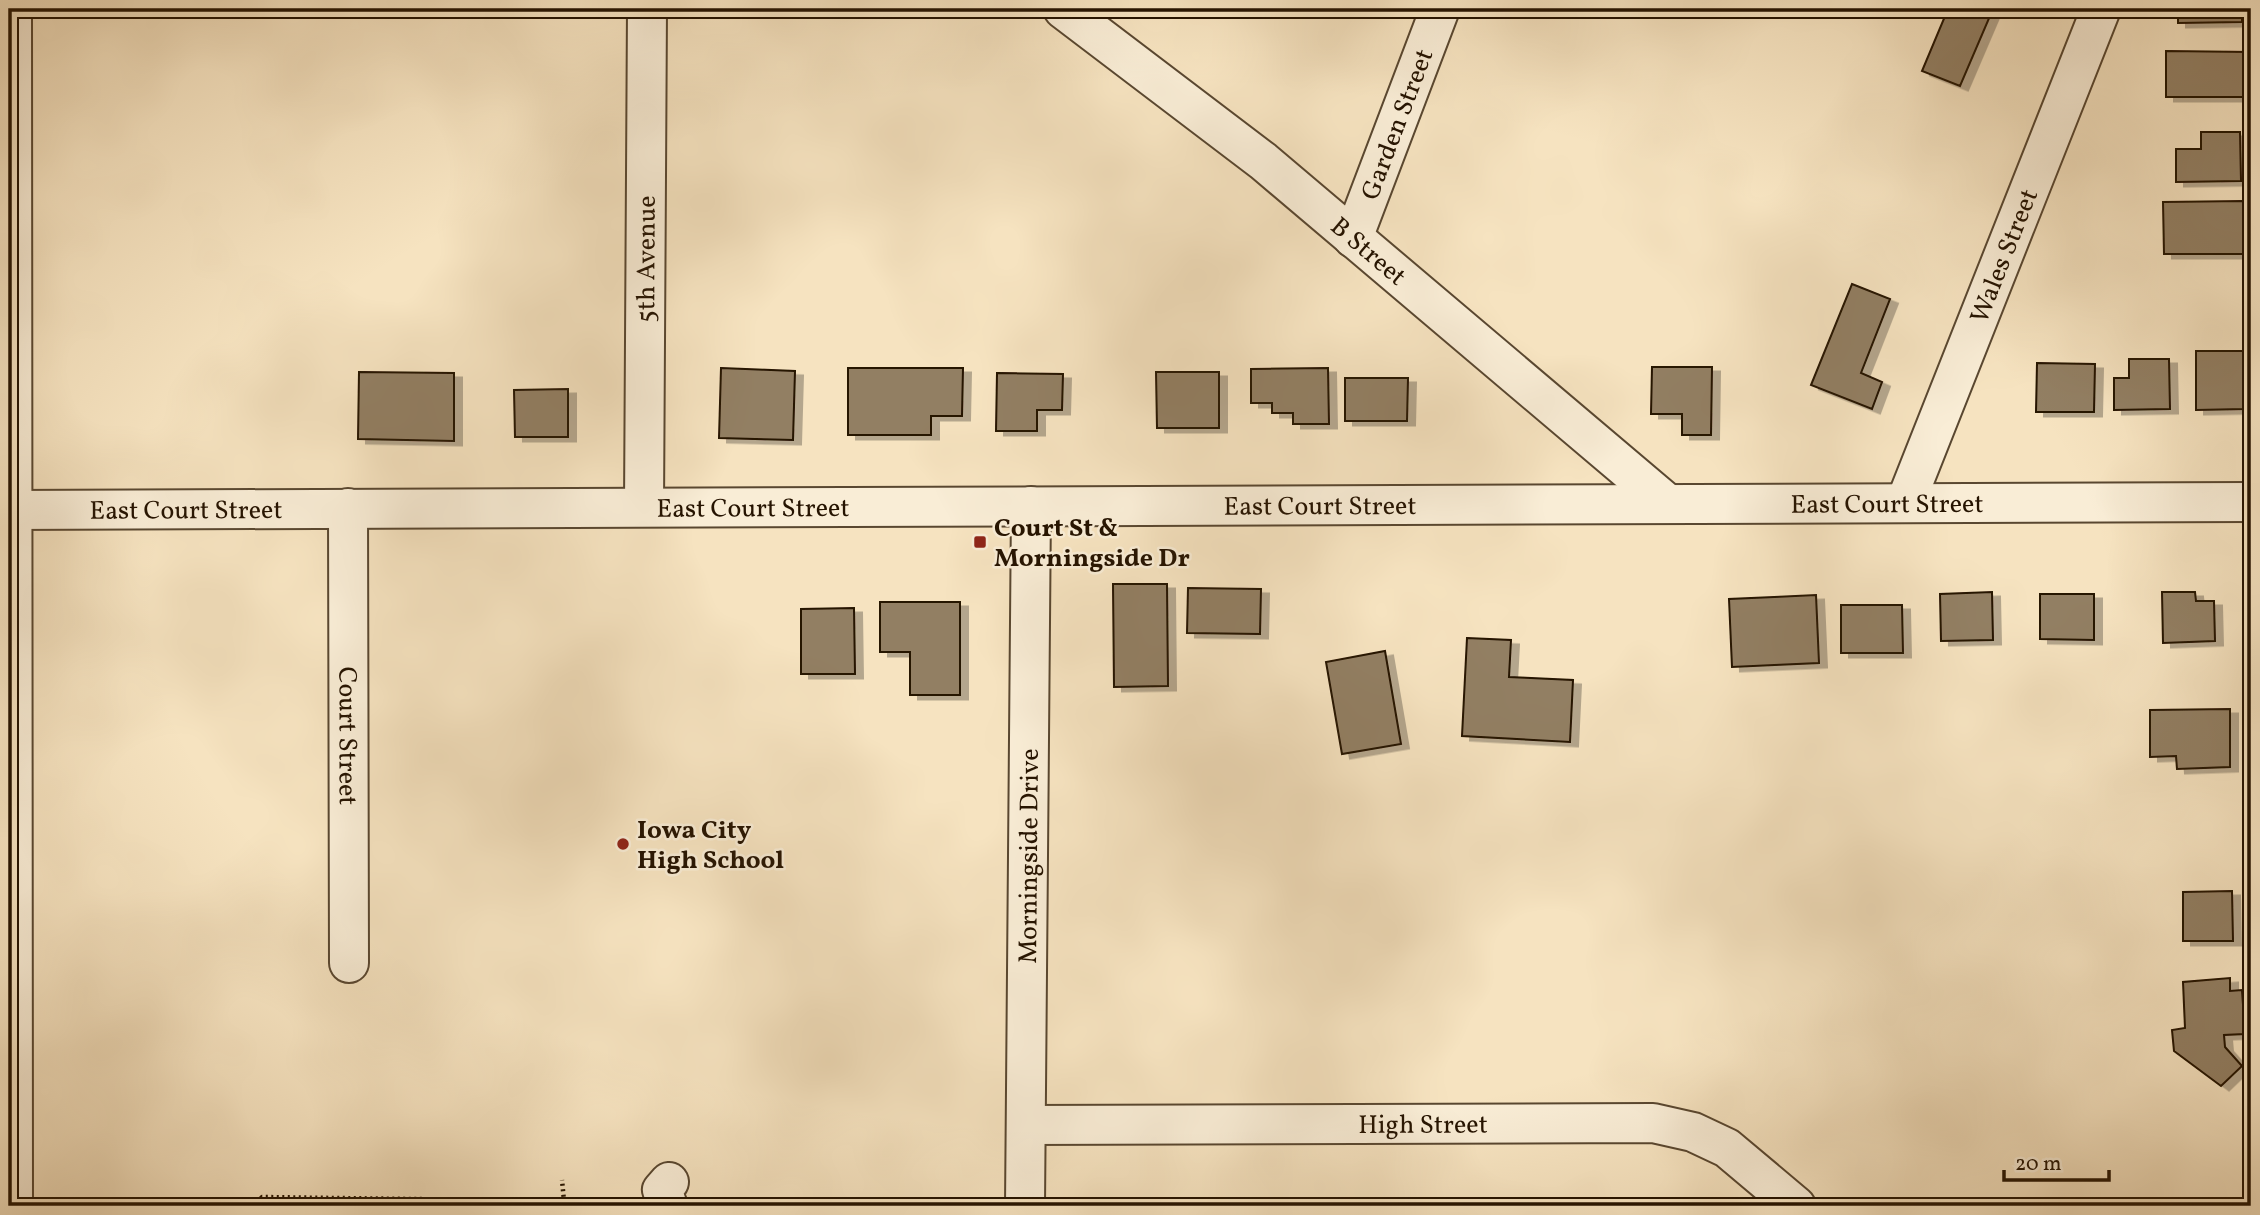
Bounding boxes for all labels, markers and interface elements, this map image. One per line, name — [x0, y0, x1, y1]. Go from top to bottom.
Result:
street label: Garden Street — [1353, 44, 1443, 205]
street label: Wales Street — [1962, 184, 2048, 329]
street label: 5th Avenue — [629, 195, 666, 323]
street label: B Street — [1322, 210, 1413, 295]
street label: East Court Street — [1790, 487, 1984, 524]
street label: East Court Street — [1223, 489, 1417, 526]
street label: East Court Street — [656, 491, 850, 528]
street label: East Court Street — [89, 493, 283, 530]
place label: Court St & Morningside Dr — [994, 511, 1190, 577]
marker: Court St & Morningside Dr — [972, 534, 988, 550]
street label: Court Street — [328, 666, 365, 806]
street label: Morningside Drive — [1011, 748, 1049, 964]
place label: Iowa City High School — [637, 813, 784, 879]
marker: Iowa City High School — [615, 836, 631, 852]
street label: High Street — [1358, 1108, 1488, 1144]
scale bar — [2004, 1138, 2110, 1182]
text: 20 m — [2015, 1150, 2061, 1179]

